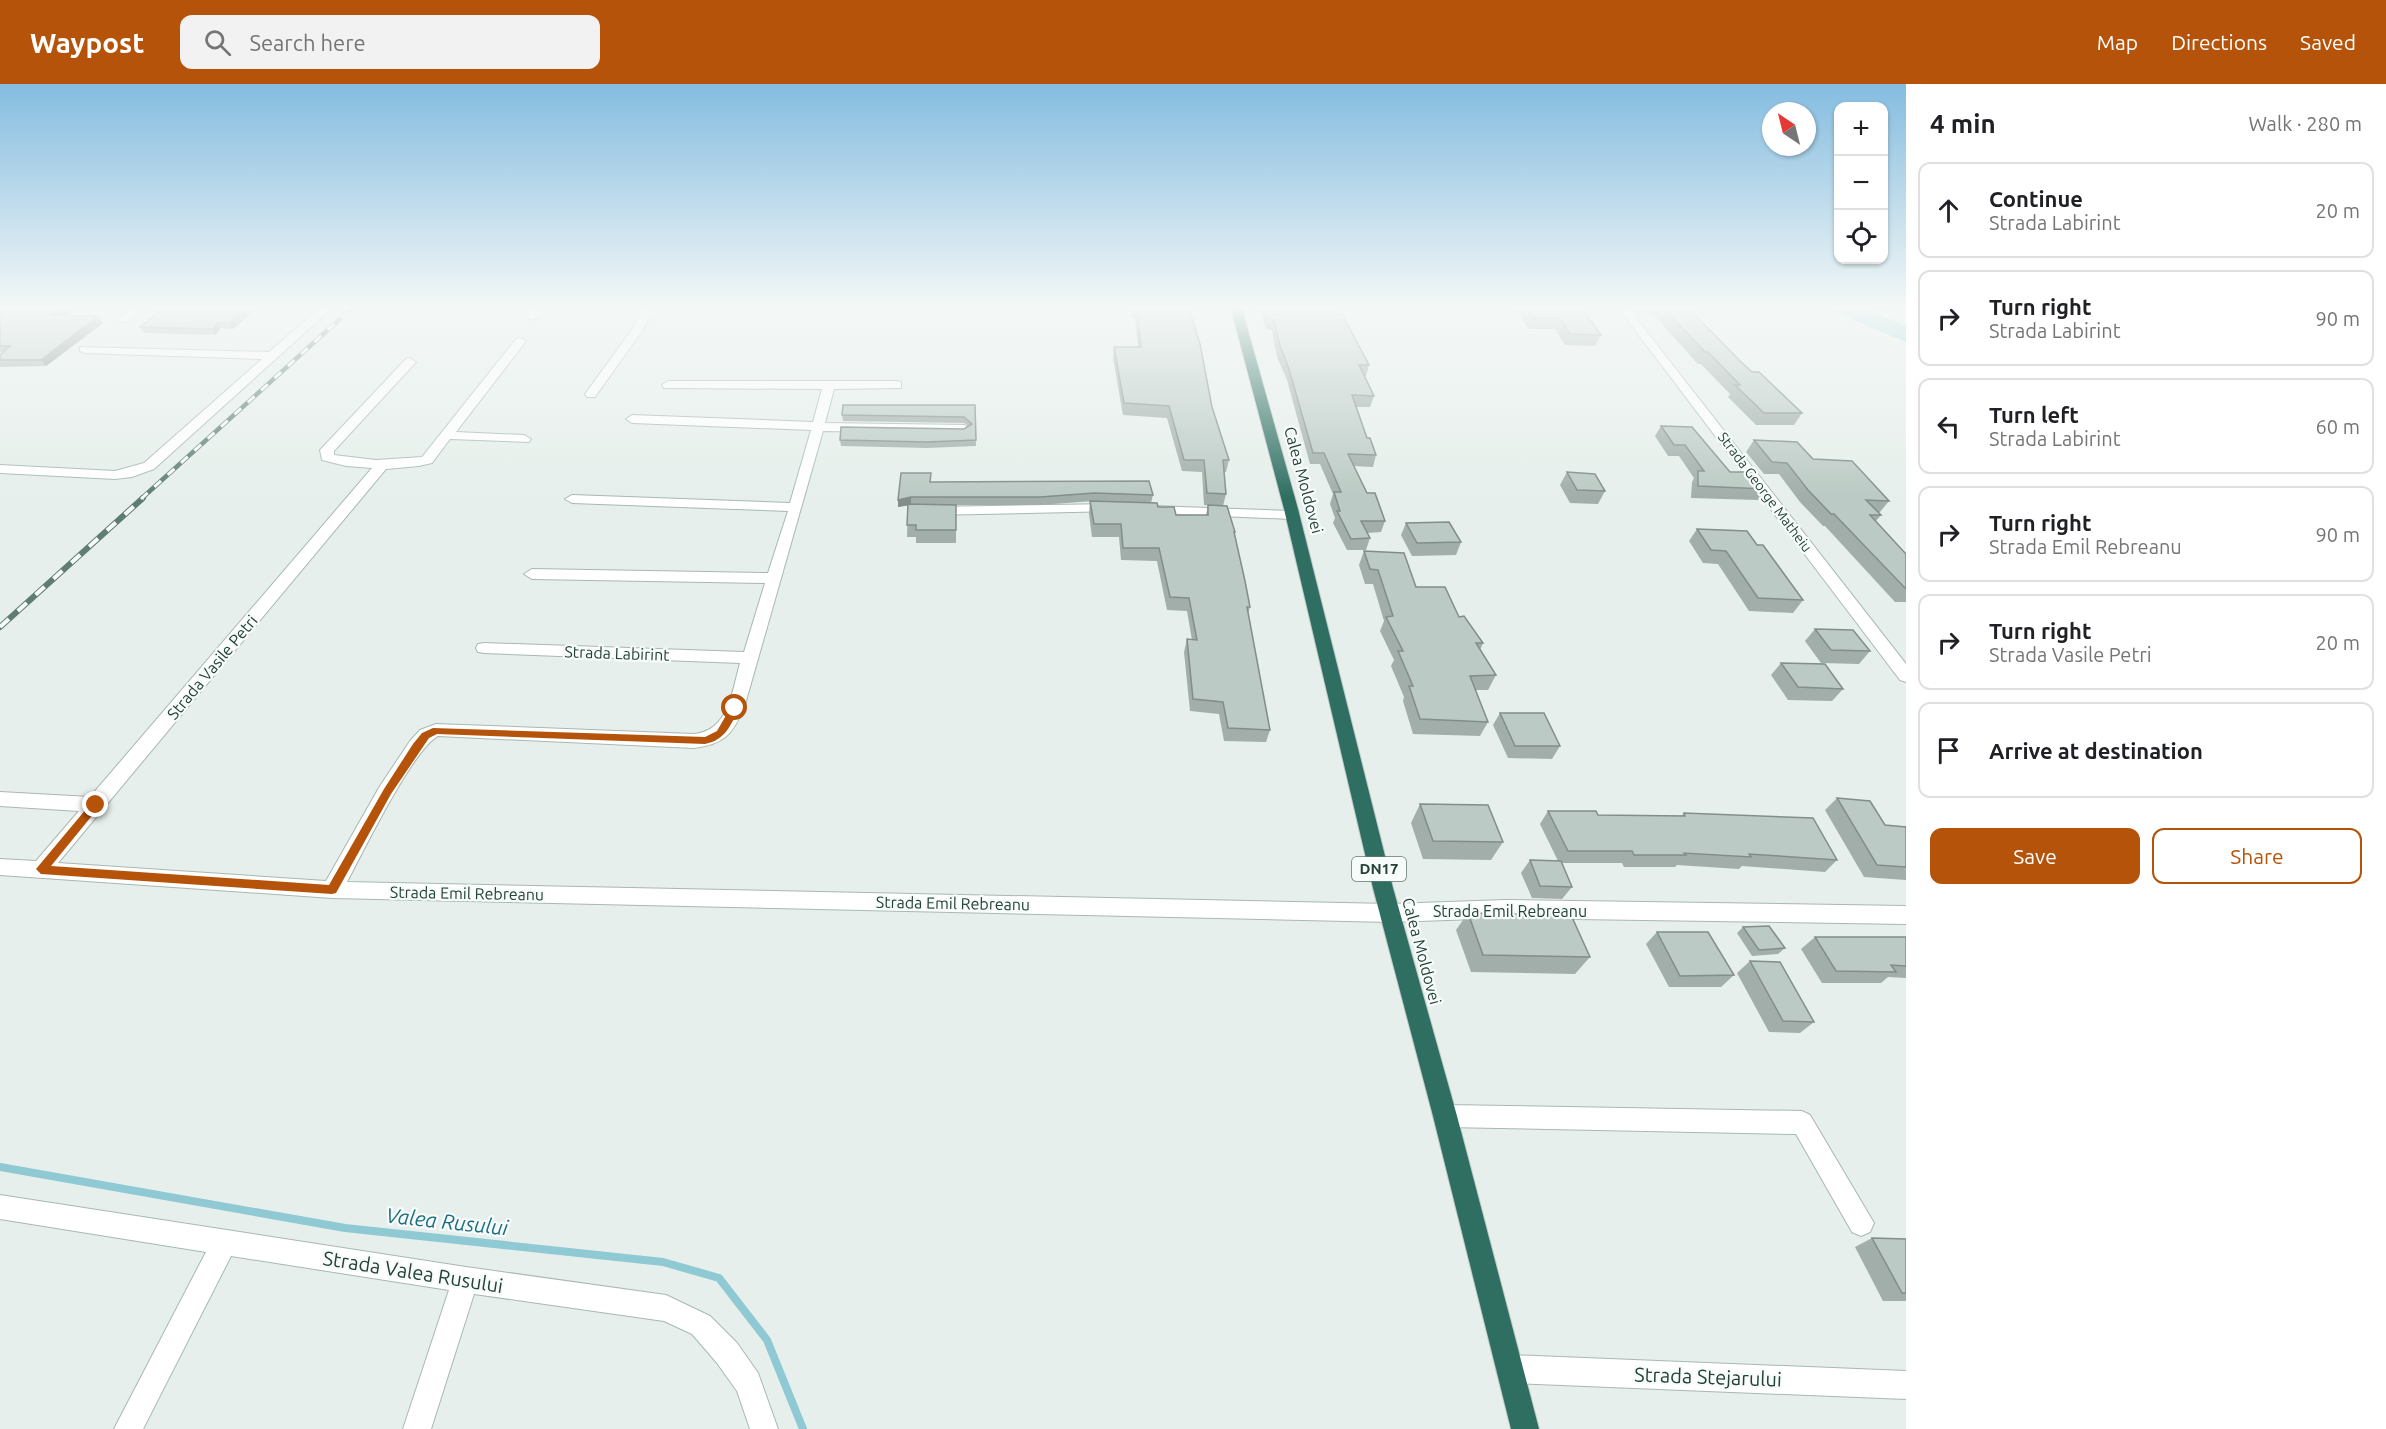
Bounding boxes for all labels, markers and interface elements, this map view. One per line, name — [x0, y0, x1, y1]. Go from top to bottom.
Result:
search box — [180, 15, 600, 69]
icon: search — [201, 26, 234, 59]
text: Waypost — [30, 27, 144, 58]
text: Search here — [249, 30, 366, 55]
text: Map — [2097, 30, 2138, 54]
text: Directions — [2171, 30, 2267, 54]
text: Saved — [2300, 30, 2356, 54]
north arrow — [1762, 102, 1816, 156]
map controls — [1834, 102, 1888, 264]
button: + — [1834, 102, 1888, 156]
text: 4 min — [1930, 109, 1996, 138]
text: Walk · 280 m — [2249, 112, 2362, 135]
button: − — [1834, 156, 1888, 210]
text: Continue — [1989, 186, 2083, 211]
icon: ahead — [1932, 194, 1965, 227]
text: 20 m — [2316, 199, 2360, 222]
button: locate — [1834, 210, 1888, 264]
text: Strada Labirint — [1989, 211, 2121, 234]
text: Turn right — [1989, 294, 2091, 319]
icon: right — [1932, 302, 1965, 335]
text: 90 m — [2316, 307, 2360, 330]
text: Strada Labirint — [1989, 319, 2121, 342]
text: Turn left — [1989, 402, 2079, 427]
icon: left — [1932, 410, 1965, 443]
text: 60 m — [2316, 415, 2360, 438]
street label: Calea Moldovei — [1281, 425, 1327, 535]
text: Strada Labirint — [1989, 427, 2121, 450]
street label: Strada George Matheiu — [1715, 429, 1815, 555]
text: Turn right — [1989, 510, 2091, 535]
icon: right — [1932, 518, 1965, 551]
text: 90 m — [2316, 523, 2360, 546]
text: Strada Emil Rebreanu — [1989, 535, 2182, 558]
street label: Strada Vasile Petri — [163, 611, 261, 723]
text: Turn right — [1989, 618, 2091, 643]
icon: right — [1932, 626, 1965, 659]
text: 20 m — [2316, 631, 2360, 654]
street label: Strada Labirint — [564, 642, 671, 664]
text: Strada Vasile Petri — [1989, 643, 2152, 666]
route start — [721, 694, 747, 720]
icon: arrive — [1932, 734, 1965, 767]
text: Arrive at destination — [1989, 738, 2203, 763]
route end — [82, 791, 108, 817]
button: Save — [1930, 828, 2140, 884]
button: Share — [2152, 828, 2362, 884]
road number: DN17 — [1352, 857, 1406, 881]
street label: Strada Emil Rebreanu — [390, 883, 544, 903]
street label: Strada Emil Rebreanu — [876, 893, 1030, 913]
street label: Calea Moldovei — [1399, 896, 1445, 1006]
street label: Strada Emil Rebreanu — [1433, 902, 1587, 920]
water label: Valea Rusului — [385, 1203, 510, 1239]
street label: Strada Valea Rusului — [321, 1246, 505, 1297]
street label: Strada Stejarului — [1634, 1362, 1782, 1391]

